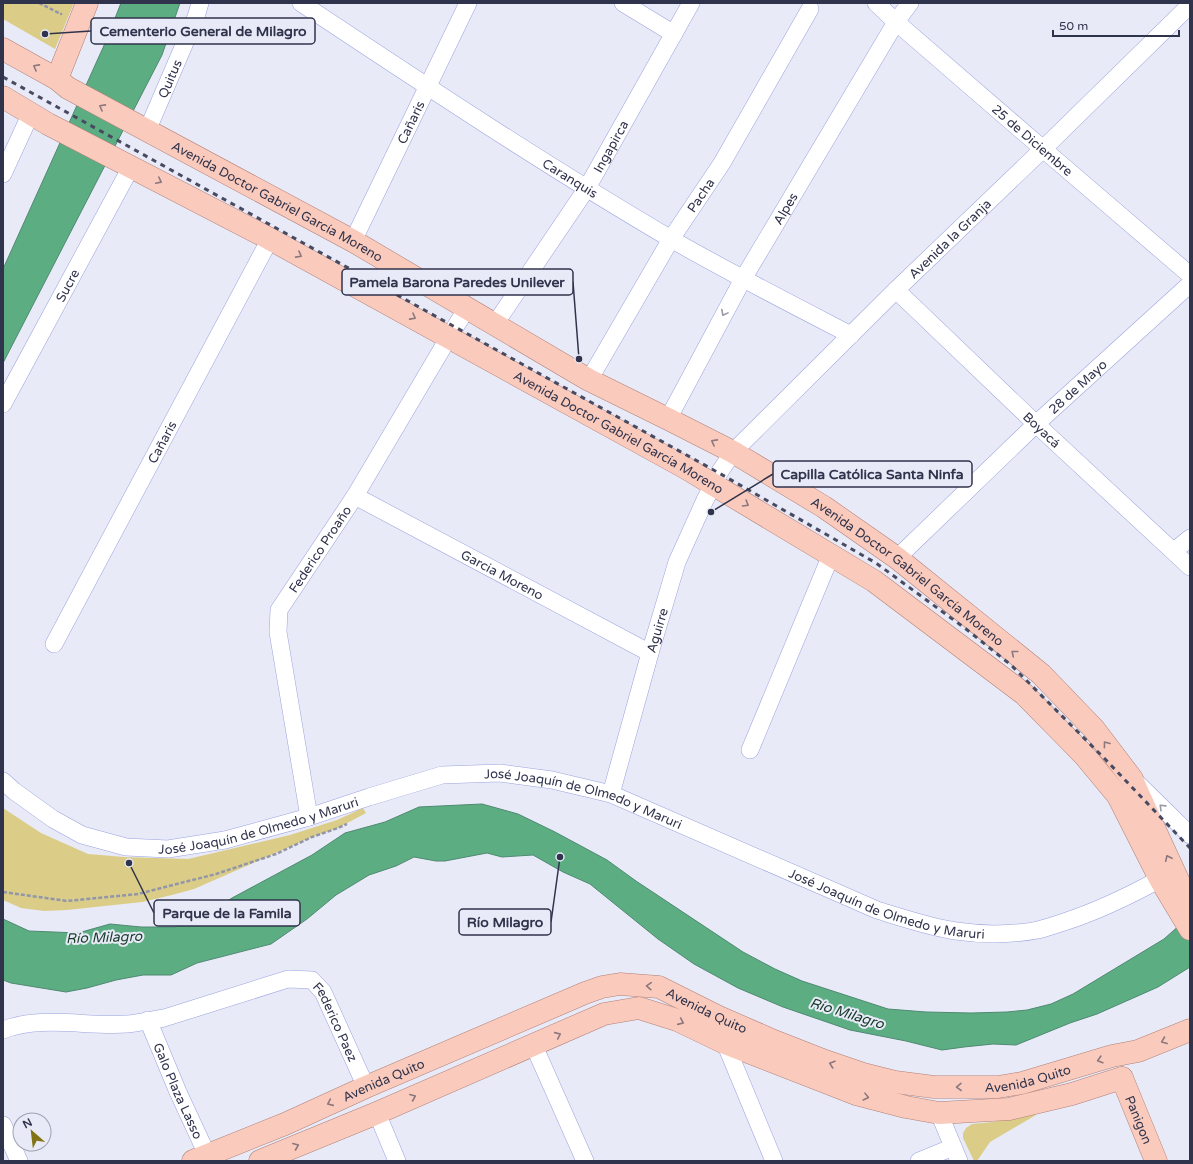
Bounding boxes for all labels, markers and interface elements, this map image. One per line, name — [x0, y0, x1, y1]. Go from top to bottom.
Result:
scale bar — [1053, 12, 1179, 38]
callout: Cementerio General de Milagro — [91, 18, 315, 44]
text: 50 m — [1059, 19, 1088, 33]
text: Cementerio General de Milagro — [99, 23, 307, 40]
street label: Quitus — [155, 57, 186, 101]
one-way arrow — [33, 65, 40, 72]
street label: Cañaris — [394, 98, 429, 147]
street label: 25 de Diciembre — [988, 101, 1076, 180]
one-way arrow — [99, 104, 106, 111]
street label: Ingapirca — [590, 118, 632, 176]
street label: Avenida Doctor Gabriel García Moreno — [169, 138, 385, 266]
street label: Caranquis — [539, 155, 600, 202]
street label: Pacha — [684, 175, 719, 216]
one-way arrow — [155, 177, 162, 184]
street label: Alpes — [770, 190, 802, 228]
street label: Avenida la Granja — [906, 196, 995, 282]
one-way arrow — [295, 250, 302, 257]
street label: Sucre — [53, 267, 83, 305]
callout: Pamela Barona Paredes Unilever — [342, 269, 573, 295]
text: Pamela Barona Paredes Unilever — [349, 274, 565, 291]
one-way arrow — [721, 309, 729, 317]
one-way arrow — [409, 313, 416, 320]
street label: 28 de Mayo — [1046, 356, 1111, 418]
street label: Avenida Doctor Gabriel García Moreno — [511, 368, 726, 498]
street label: Boyacá — [1019, 409, 1063, 452]
street label: Cañaris — [145, 418, 181, 467]
one-way arrow — [710, 440, 718, 447]
callout: Capilla Católica Santa Ninfa — [773, 461, 972, 487]
text: Capilla Católica Santa Ninfa — [780, 466, 964, 483]
street label: Avenida Doctor Gabriel García Moreno — [808, 494, 1007, 650]
one-way arrow — [742, 499, 749, 506]
street label: Federico Proaño — [286, 503, 355, 596]
street label: Garcia Moreno — [458, 547, 546, 604]
street label: Aguirre — [643, 606, 672, 655]
one-way arrow — [1012, 650, 1019, 657]
one-way arrow — [1104, 742, 1111, 749]
street label: José Joaquín de Olmedo y Maruri — [484, 766, 684, 833]
street label: José Joaquín de Olmedo y Maruri — [158, 794, 361, 858]
one-way arrow — [1159, 805, 1167, 812]
one-way arrow — [1165, 855, 1173, 862]
street label: José Joaquín de Olmedo y Maruri — [786, 866, 985, 943]
callout: Parque de la Famila — [154, 900, 300, 926]
text: Parque de la Famila — [162, 905, 292, 922]
callout: Río Milagro — [459, 909, 551, 935]
text: Río Milagro — [467, 914, 544, 931]
water label: Río Milagro — [66, 928, 144, 947]
street label: Federico Paez — [309, 979, 360, 1064]
one-way arrow — [646, 982, 652, 991]
street label: Avenida Quito — [663, 985, 749, 1037]
water label: Río Milagro — [808, 994, 887, 1033]
one-way arrow — [676, 1017, 684, 1025]
one-way arrow — [554, 1032, 561, 1040]
one-way arrow — [1160, 1036, 1167, 1044]
street label: Galo Plaza Lasso — [149, 1041, 206, 1142]
one-way arrow — [1096, 1055, 1103, 1064]
street label: Avenida Quito — [340, 1056, 427, 1106]
one-way arrow — [829, 1060, 836, 1069]
street label: Avenida Quito — [985, 1062, 1073, 1096]
one-way arrow — [956, 1083, 962, 1091]
one-way arrow — [862, 1092, 869, 1101]
street label: Panigon — [1121, 1093, 1155, 1147]
one-way arrow — [409, 1094, 416, 1102]
one-way arrow — [327, 1098, 335, 1106]
north arrow — [12, 1112, 52, 1152]
text: N — [21, 1116, 34, 1131]
one-way arrow — [292, 1143, 300, 1151]

